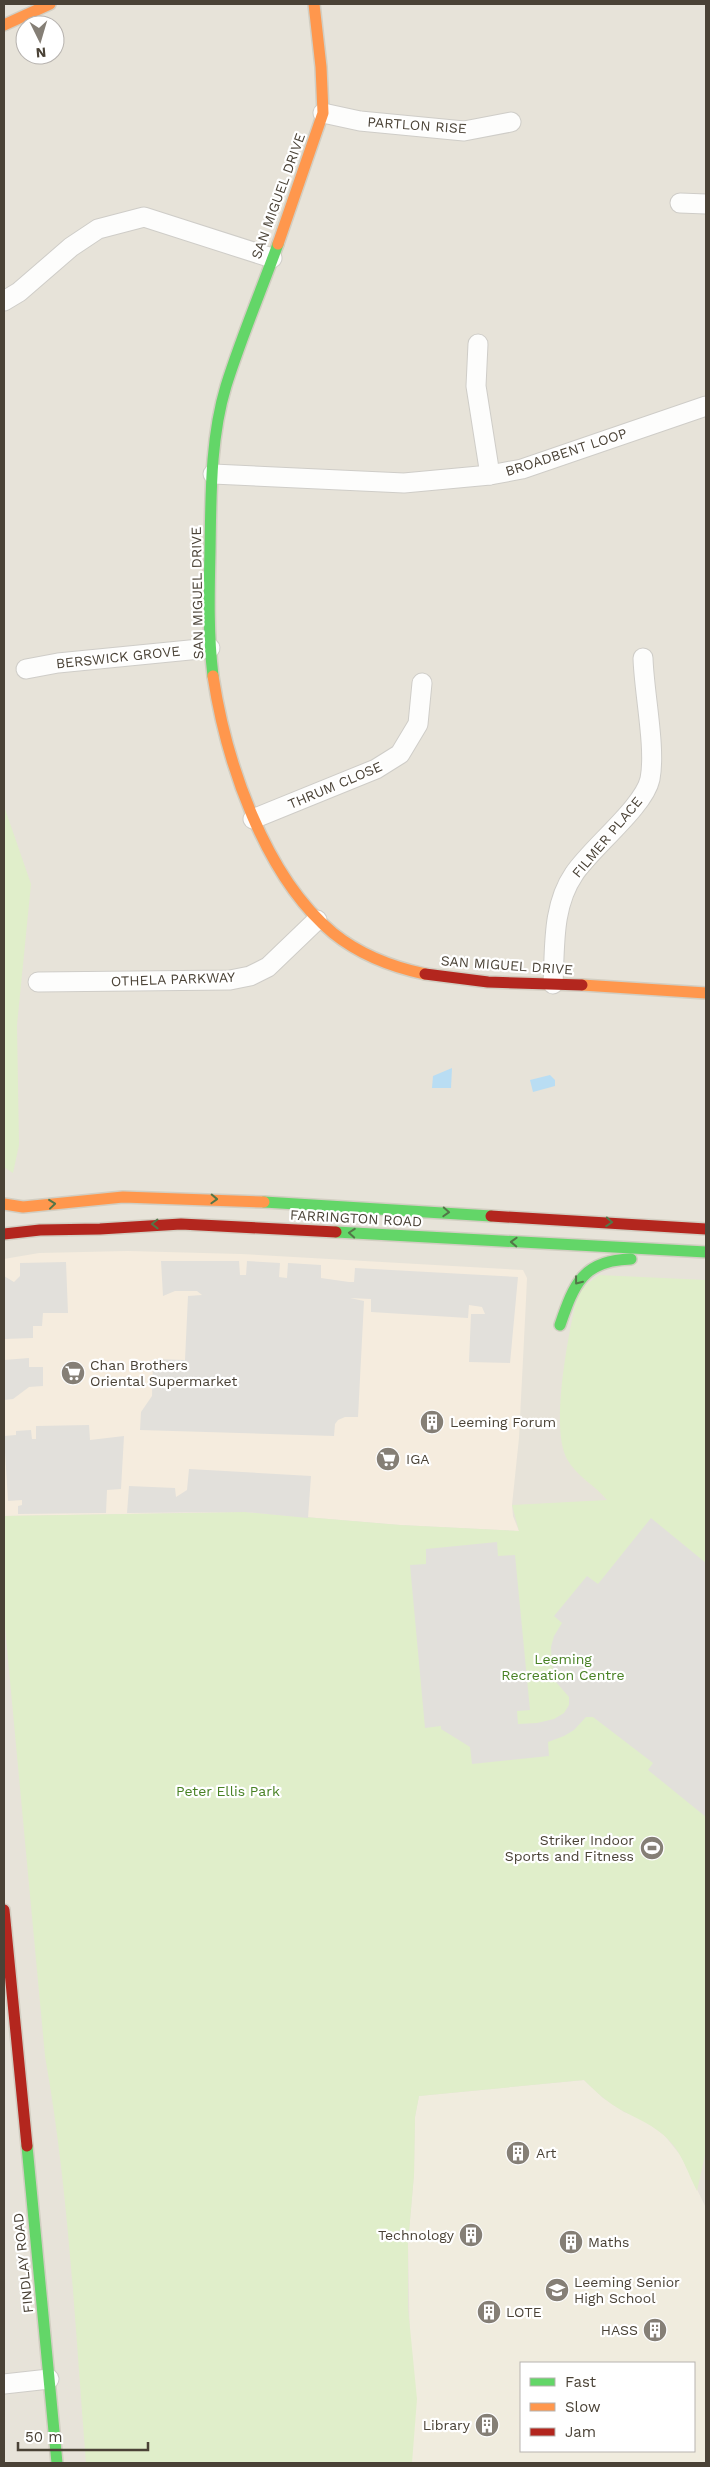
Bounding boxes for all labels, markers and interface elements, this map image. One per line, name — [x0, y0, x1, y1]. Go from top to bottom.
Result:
north arrow — [15, 15, 65, 65]
text: N — [35, 45, 47, 61]
street label: PARTLON RISE — [367, 114, 467, 136]
street label: SAN MIGUEL DRIVE — [248, 131, 308, 261]
street label: BROADBENT LOOP — [503, 425, 629, 479]
street label: SAN MIGUEL DRIVE — [188, 527, 206, 659]
street label: BERSWICK GROVE — [55, 643, 181, 671]
street label: THRUM CLOSE — [286, 758, 385, 812]
street label: FILMER PLACE — [569, 793, 645, 881]
street label: SAN MIGUEL DRIVE — [440, 952, 574, 978]
street label: OTHELA PARKWAY — [111, 969, 235, 989]
one-way arrow — [211, 1193, 219, 1204]
one-way arrow — [48, 1199, 56, 1210]
one-way arrow — [443, 1206, 451, 1217]
street label: FARRINGTON ROAD — [290, 1207, 422, 1229]
one-way arrow — [605, 1217, 613, 1228]
one-way arrow — [150, 1219, 158, 1229]
one-way arrow — [348, 1227, 356, 1238]
one-way arrow — [510, 1237, 518, 1248]
one-way arrow — [576, 1275, 584, 1284]
place label: Chan Brothers Oriental Supermarket — [90, 1357, 237, 1389]
supermarket icon: Chan Brothers Oriental Supermarket — [60, 1360, 86, 1386]
building icon: Leeming Forum — [419, 1409, 445, 1435]
place label: Leeming Forum — [450, 1414, 556, 1430]
supermarket icon: IGA — [375, 1446, 401, 1472]
place label: IGA — [406, 1451, 430, 1467]
park label: Leeming Recreation Centre — [501, 1651, 625, 1683]
park label: Peter Ellis Park — [176, 1783, 280, 1799]
place label: Striker Indoor Sports and Fitness — [505, 1832, 634, 1864]
sports icon: Striker Indoor Sports and Fitness — [639, 1835, 665, 1861]
building icon: Art — [505, 2140, 531, 2166]
place label: Art — [536, 2145, 557, 2161]
street label: FINDLAY ROAD — [10, 2212, 36, 2314]
building icon: Technology — [458, 2222, 484, 2248]
place label: Technology — [378, 2227, 455, 2243]
building icon: Maths — [558, 2229, 584, 2255]
place label: Maths — [588, 2234, 629, 2250]
place label: Leeming Senior High School — [574, 2274, 680, 2306]
school or university icon: Leeming Senior High School — [544, 2277, 570, 2303]
building icon: LOTE — [476, 2299, 502, 2325]
place label: LOTE — [506, 2304, 542, 2320]
building icon: HASS — [642, 2317, 668, 2343]
place label: HASS — [601, 2322, 638, 2338]
legend — [520, 2362, 695, 2452]
text: Fast — [565, 2373, 597, 2391]
text: Slow — [565, 2398, 601, 2416]
building icon: Library — [474, 2412, 500, 2438]
place label: Library — [423, 2417, 471, 2433]
scale bar — [18, 2420, 148, 2452]
text: Jam — [565, 2423, 596, 2441]
text: 50 m — [25, 2428, 62, 2446]

